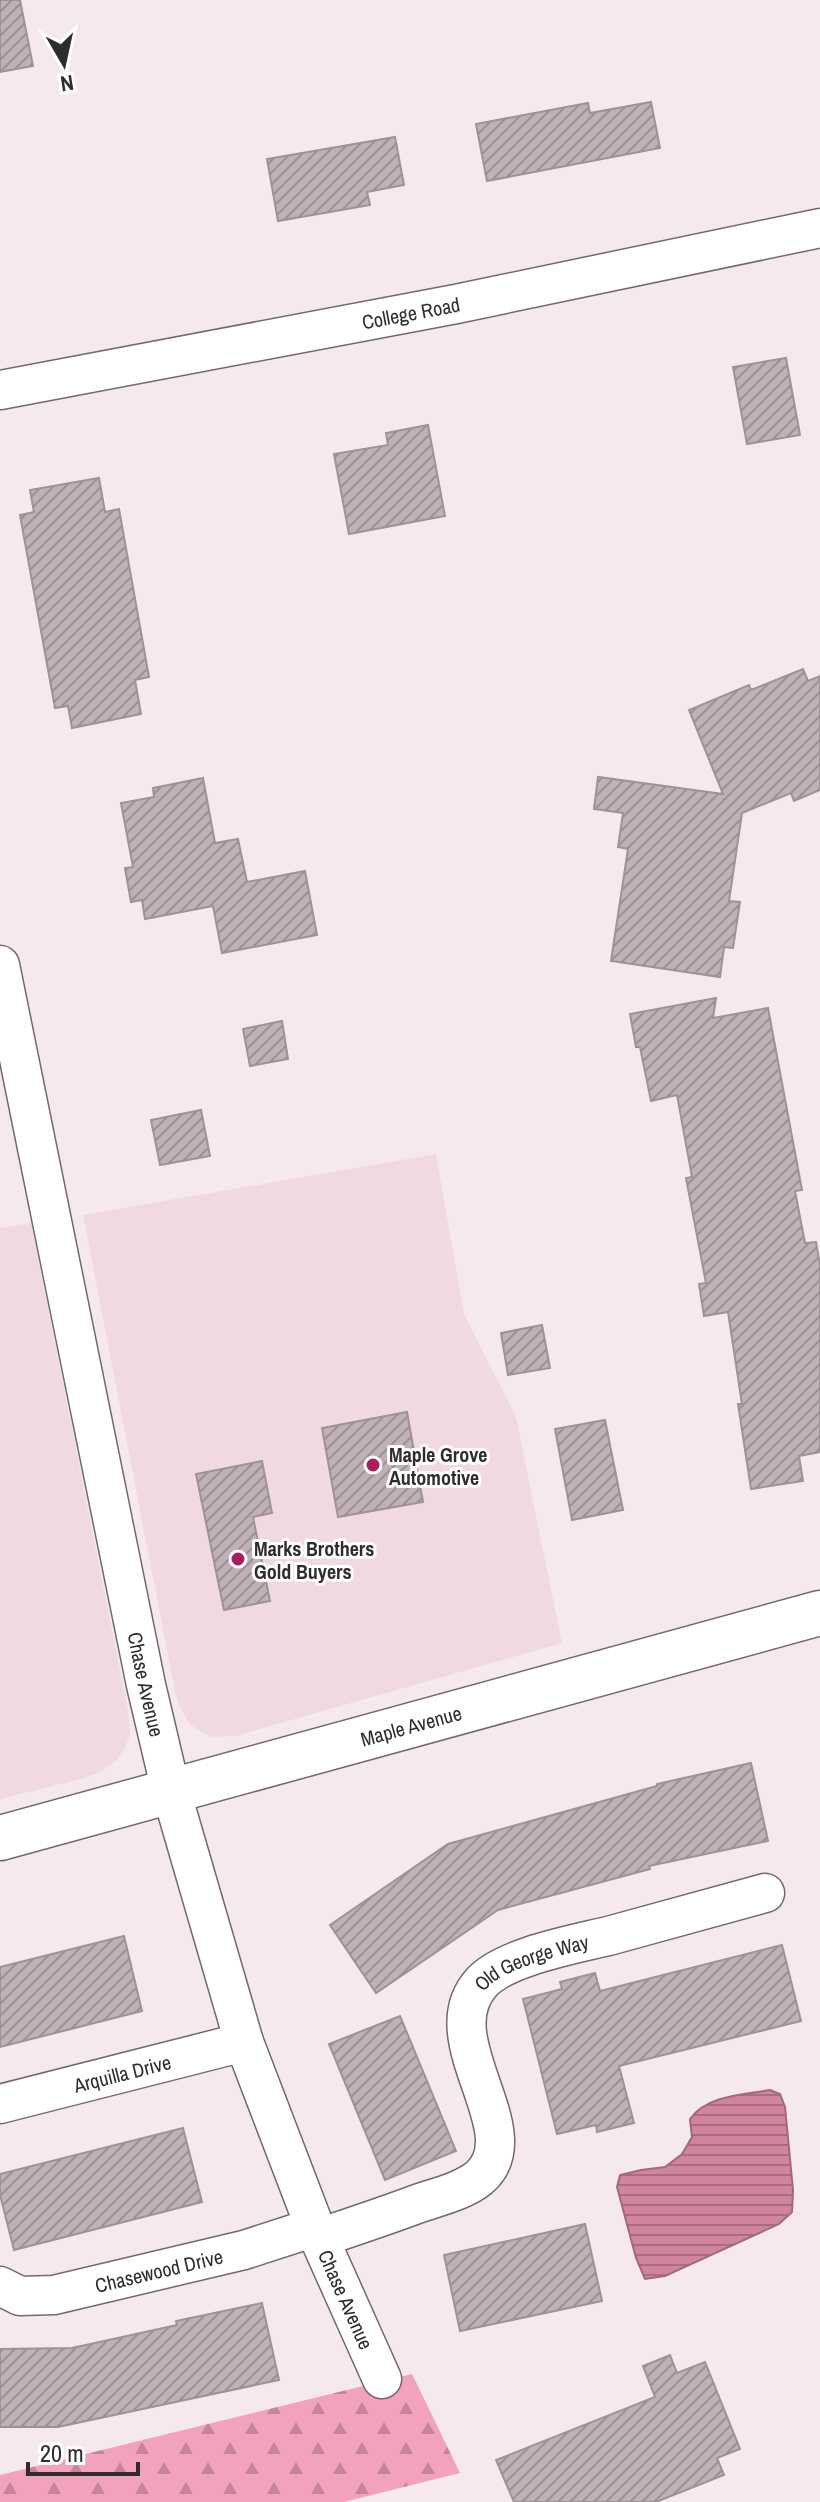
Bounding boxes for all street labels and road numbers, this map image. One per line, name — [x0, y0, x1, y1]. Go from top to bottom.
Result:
street label: College Road — [359, 290, 462, 335]
street label: Chase Avenue — [122, 1630, 171, 1739]
street label: Maple Avenue — [357, 1699, 464, 1752]
street label: Old George Way — [468, 1927, 592, 1996]
street label: Arquilla Drive — [70, 2048, 174, 2099]
street label: Chasewood Drive — [92, 2242, 225, 2298]
street label: Chase Avenue — [312, 2245, 380, 2353]

